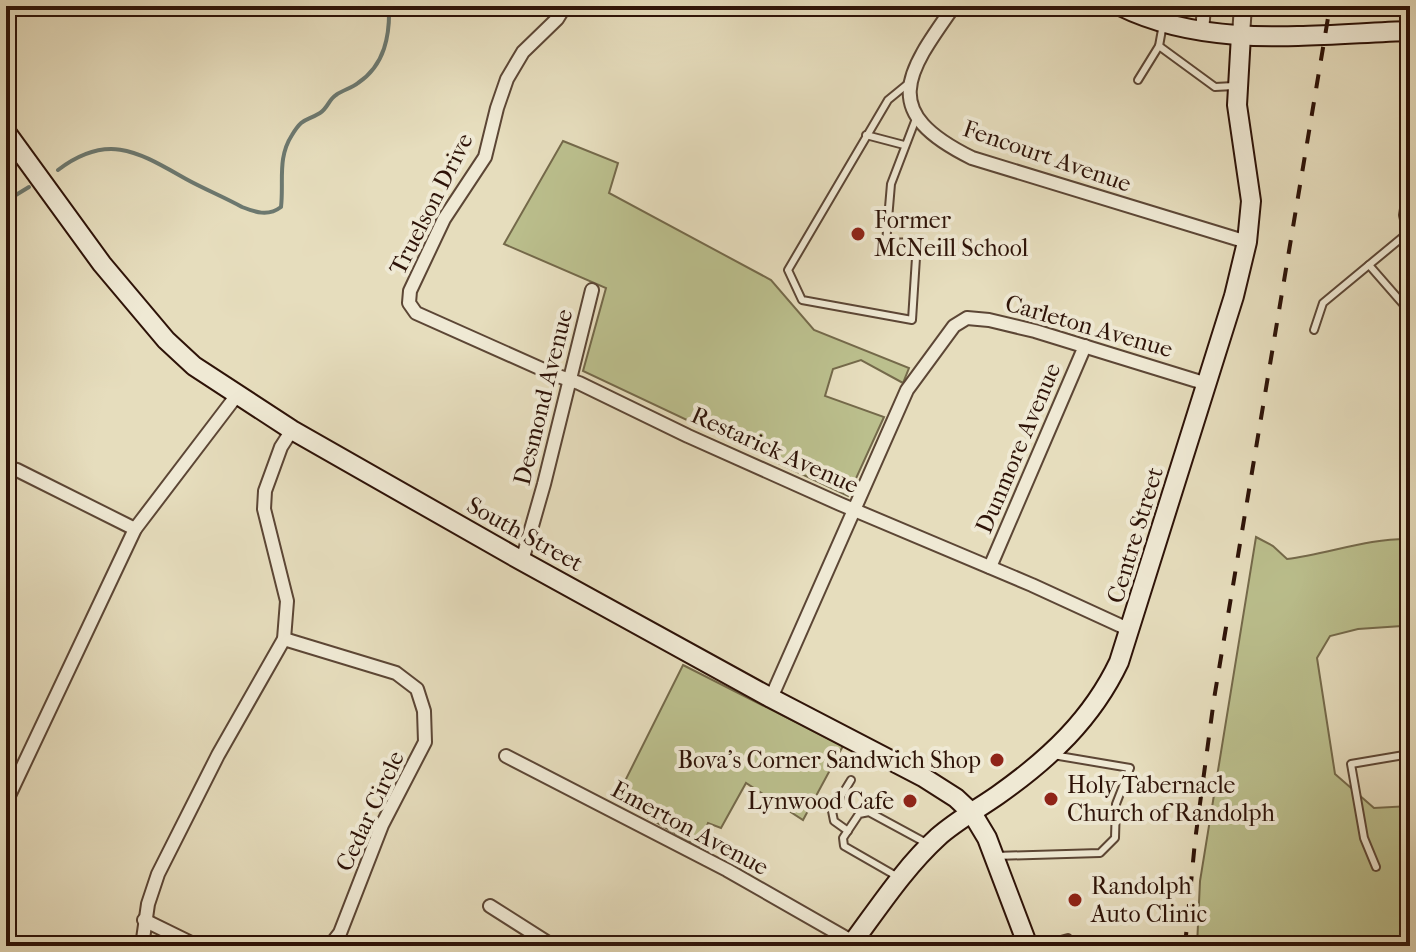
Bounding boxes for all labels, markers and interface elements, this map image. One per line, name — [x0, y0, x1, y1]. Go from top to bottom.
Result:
street label: Fencourt Avenue — [959, 114, 1135, 198]
street label: Truelson Drive — [383, 128, 479, 280]
place label: Former McNeill School — [874, 206, 1029, 262]
marker: Former McNeill School — [849, 225, 867, 243]
street label: Carleton Avenue — [1002, 289, 1176, 363]
street label: Desmond Avenue — [508, 306, 578, 488]
street label: Dunmore Avenue — [970, 359, 1067, 537]
street label: Restarick Avenue — [687, 401, 863, 499]
street label: Centre Street — [1101, 463, 1169, 606]
street label: South Street — [462, 491, 588, 578]
street label: Cedar Circle — [330, 746, 410, 876]
place label: Bova's Corner Sandwich Shop — [677, 746, 981, 774]
marker: Bova's Corner Sandwich Shop — [988, 751, 1006, 769]
place label: Holy Tabernacle Church of Randolph — [1067, 771, 1275, 827]
street label: Emerton Avenue — [607, 775, 773, 881]
place label: Lynwood Cafe — [747, 787, 894, 815]
marker: Holy Tabernacle Church of Randolph — [1042, 790, 1060, 808]
marker: Lynwood Cafe — [901, 792, 919, 810]
place label: Randolph Auto Clinic — [1090, 872, 1207, 928]
marker: Randolph Auto Clinic — [1066, 891, 1084, 909]

